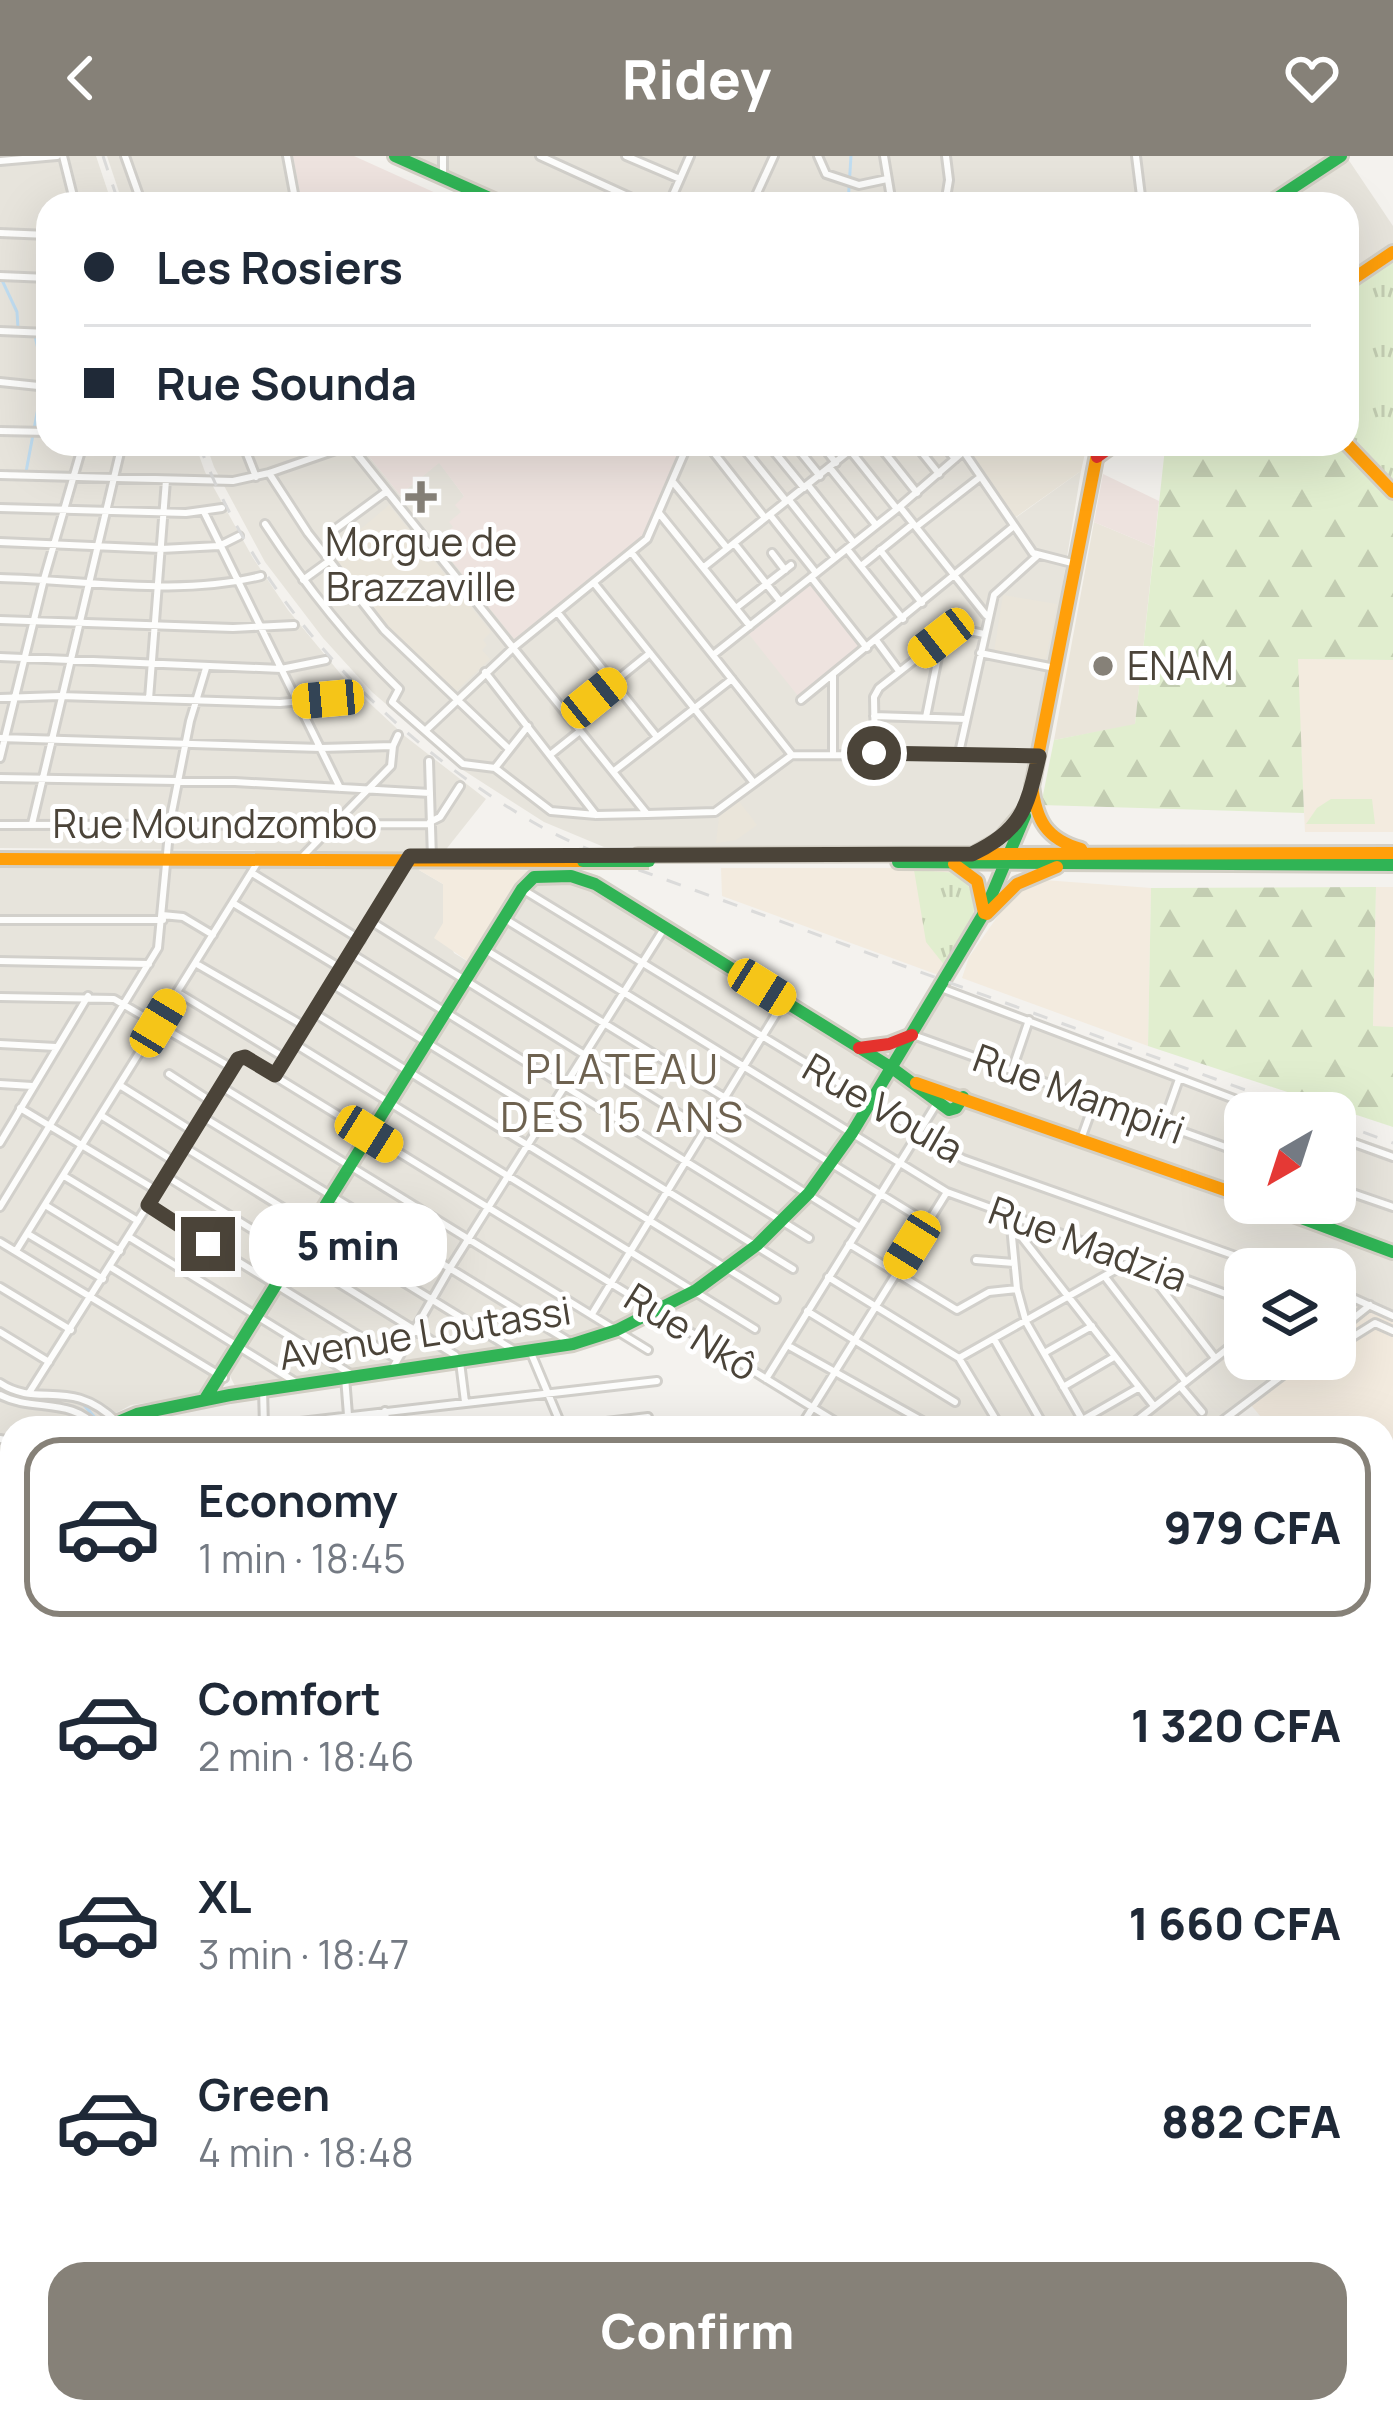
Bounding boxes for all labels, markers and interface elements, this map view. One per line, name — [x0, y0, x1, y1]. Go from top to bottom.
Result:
text: Ridey — [622, 41, 771, 115]
icon: back — [48, 45, 114, 111]
icon: heart — [1279, 45, 1345, 111]
text: Les Rosiers — [156, 236, 403, 298]
text: Rue Sounda — [156, 352, 417, 414]
marker: Morgue de Brazzaville — [405, 481, 437, 513]
place label: Morgue de Brazzaville — [325, 514, 517, 613]
car — [902, 602, 980, 674]
place label: ENAM — [1127, 638, 1233, 692]
marker: ENAM — [1090, 653, 1116, 679]
car — [555, 661, 633, 735]
car — [291, 678, 365, 720]
route start — [847, 726, 901, 780]
street label: Rue Moundzombo — [53, 796, 377, 850]
car — [722, 953, 802, 1021]
car — [124, 983, 192, 1063]
street label: Rue Mampiri — [966, 1030, 1193, 1156]
district label: PLATEAU DES 15 ANS — [500, 1039, 746, 1145]
street label: Rue Voula — [794, 1040, 973, 1175]
north arrow — [1224, 1092, 1356, 1224]
map controls — [1224, 1092, 1356, 1380]
car — [329, 1100, 409, 1168]
street label: Rue Madzia — [982, 1182, 1195, 1304]
callout: 5 min — [250, 1202, 448, 1286]
car — [878, 1205, 946, 1285]
route end — [181, 1217, 235, 1271]
text: 5 min — [297, 1218, 399, 1272]
button: layers — [1224, 1248, 1356, 1380]
street label: Rue Nkô — [615, 1269, 768, 1393]
street label: Avenue Loutassi — [275, 1282, 575, 1382]
text: Economy — [198, 1469, 398, 1531]
icon: car — [54, 1473, 162, 1581]
text: 979 CFA — [1164, 1496, 1341, 1558]
text: 1 min · 18:45 — [198, 1531, 406, 1585]
text: Comfort — [198, 1667, 381, 1729]
icon: car — [54, 1671, 162, 1779]
text: 1 320 CFA — [1131, 1694, 1341, 1756]
text: 2 min · 18:46 — [198, 1729, 415, 1783]
text: XL — [198, 1865, 252, 1927]
icon: car — [54, 1869, 162, 1977]
text: 1 660 CFA — [1129, 1892, 1341, 1954]
text: 3 min · 18:47 — [198, 1927, 409, 1981]
text: Green — [198, 2063, 330, 2125]
icon: car — [54, 2067, 162, 2175]
text: 882 CFA — [1161, 2090, 1341, 2152]
text: 4 min · 18:48 — [198, 2125, 414, 2179]
button: Confirm — [48, 2262, 1347, 2400]

